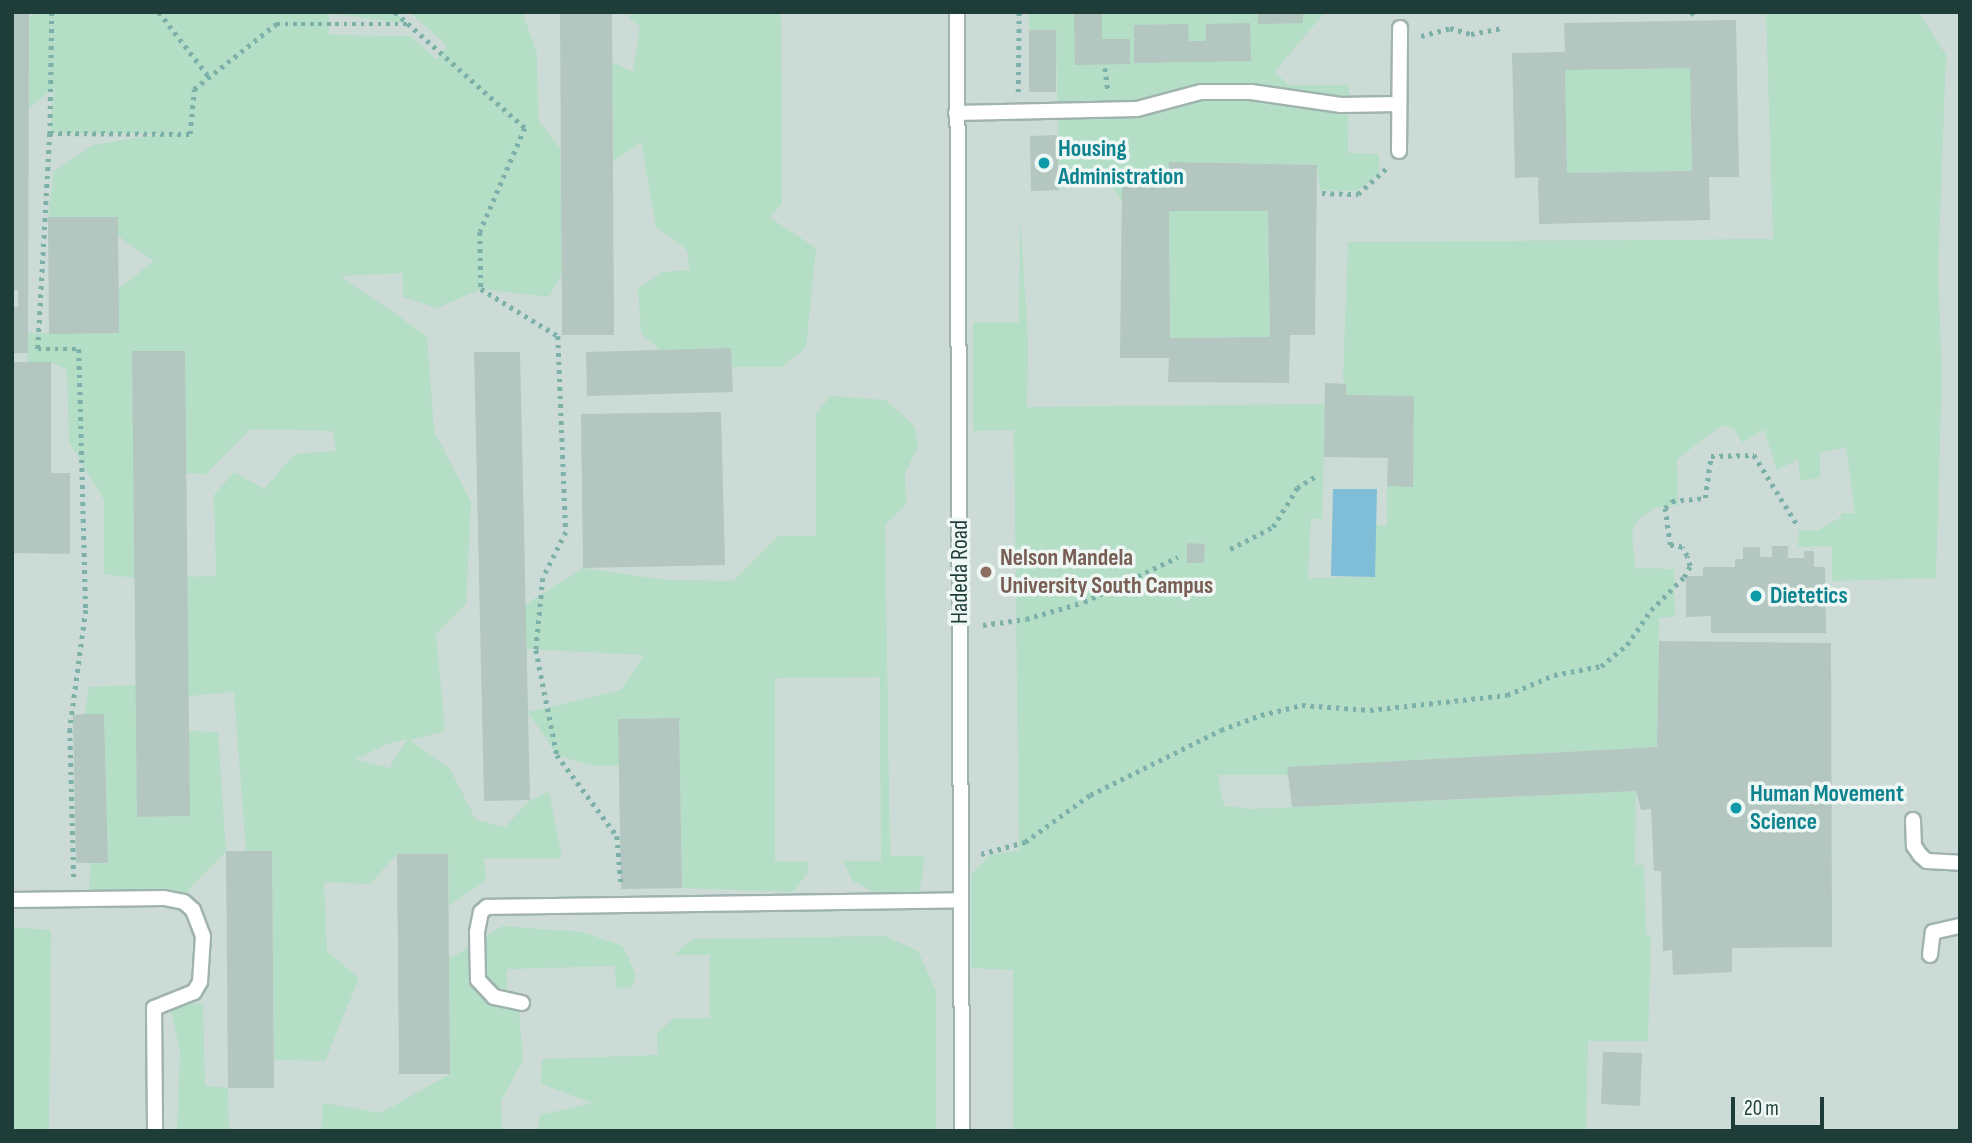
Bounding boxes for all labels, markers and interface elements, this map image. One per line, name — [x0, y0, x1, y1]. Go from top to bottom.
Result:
place label: Housing Administration — [1058, 135, 1184, 191]
marker: Housing Administration — [1036, 155, 1052, 171]
street label: Hadeda Road — [946, 520, 974, 624]
place label: Nelson Mandela University South Campus — [1000, 544, 1213, 600]
marker: Nelson Mandela University South Campus — [978, 564, 994, 580]
place label: Dietetics — [1770, 582, 1848, 610]
marker: Dietetics — [1748, 588, 1764, 604]
place label: Human Movement Science — [1750, 780, 1904, 836]
marker: Human Movement Science — [1728, 800, 1744, 816]
scale bar — [1734, 1084, 1827, 1128]
text: 20 m — [1744, 1096, 1779, 1121]

